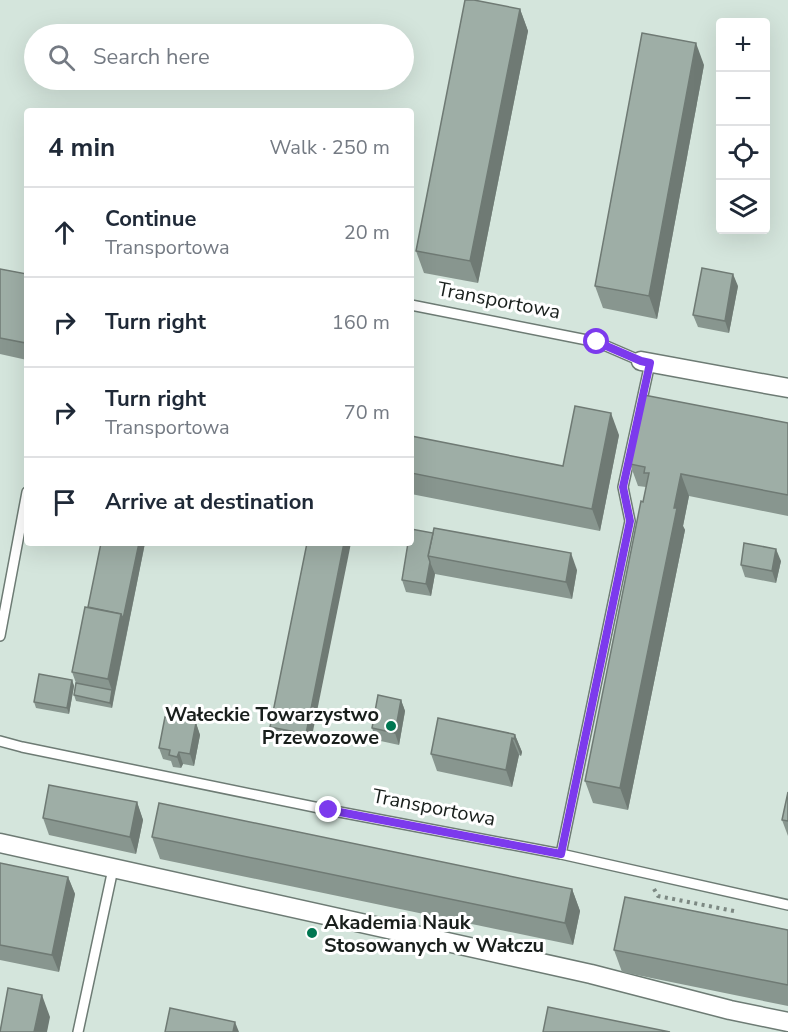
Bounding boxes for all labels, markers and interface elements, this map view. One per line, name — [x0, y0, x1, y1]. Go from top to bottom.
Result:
map controls — [716, 18, 770, 234]
button: + — [716, 18, 770, 72]
search box — [24, 24, 414, 90]
icon: search — [45, 41, 78, 74]
text: Search here — [93, 42, 210, 72]
button: − — [716, 72, 770, 126]
button: locate — [716, 126, 770, 180]
text: 4 min — [48, 130, 115, 165]
text: Walk · 250 m — [270, 134, 390, 161]
button: layers — [716, 180, 770, 234]
text: Continue — [105, 204, 196, 234]
icon: ahead — [48, 216, 81, 249]
text: 20 m — [344, 219, 390, 246]
text: Transportowa — [105, 234, 230, 261]
street label: Transportowa — [435, 275, 563, 326]
icon: right — [48, 306, 81, 339]
text: Turn right — [105, 307, 206, 337]
text: 160 m — [332, 309, 390, 336]
route start — [583, 328, 609, 354]
text: Turn right — [105, 384, 206, 414]
icon: right — [48, 396, 81, 429]
text: 70 m — [344, 399, 390, 426]
text: Transportowa — [105, 414, 230, 441]
icon: arrive — [48, 486, 81, 519]
text: Arrive at destination — [105, 487, 314, 517]
place label: Wałeckie Towarzystwo Przewozowe — [165, 701, 379, 751]
marker: Wałeckie Towarzystwo Przewozowe — [384, 719, 398, 733]
street label: Transportowa — [370, 782, 498, 833]
route end — [315, 796, 341, 822]
place label: Akademia Nauk Stosowanych w Wałczu — [324, 909, 544, 959]
marker: Akademia Nauk Stosowanych w Wałczu — [305, 926, 319, 940]

